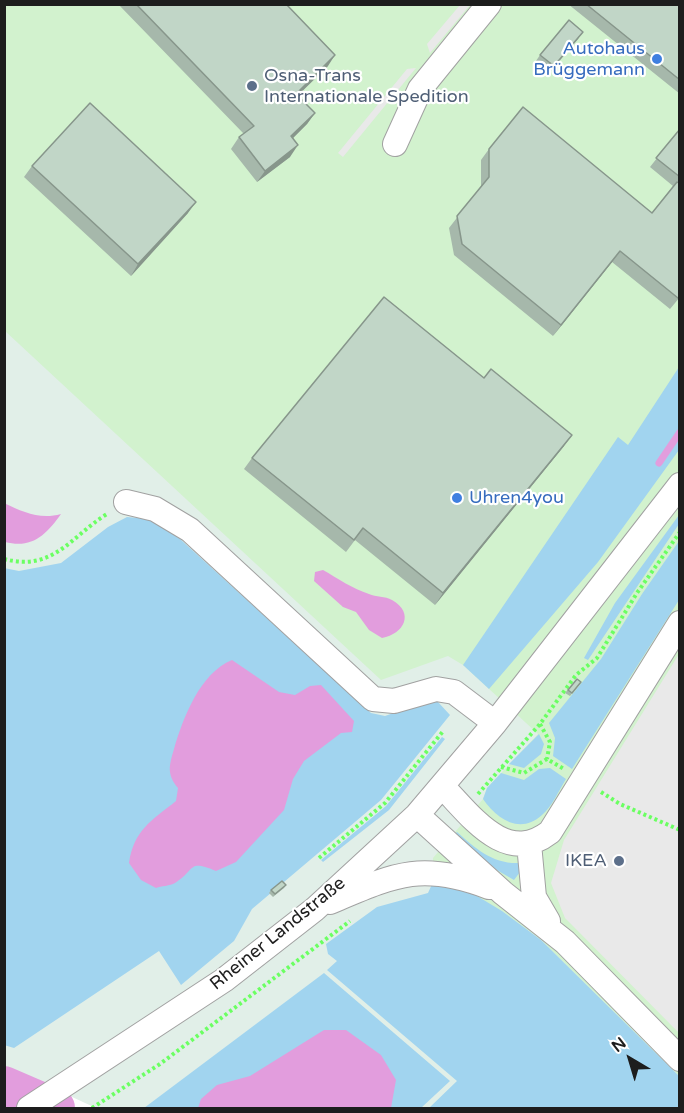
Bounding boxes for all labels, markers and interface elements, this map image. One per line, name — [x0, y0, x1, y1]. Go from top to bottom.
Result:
place label: Autohaus Brüggemann — [533, 38, 645, 80]
marker: Autohaus Brüggemann — [650, 52, 664, 66]
place label: Osna-Trans Internationale Spedition — [264, 65, 469, 107]
marker: Osna-Trans Internationale Spedition — [245, 79, 259, 93]
place label: Uhren4you — [469, 487, 564, 509]
marker: Uhren4you — [450, 491, 464, 505]
place label: IKEA — [565, 850, 607, 872]
marker: IKEA — [612, 854, 626, 868]
street label: Rheiner Landstraße — [206, 873, 350, 995]
north arrow — [600, 1029, 660, 1089]
text: N — [608, 1033, 630, 1057]

